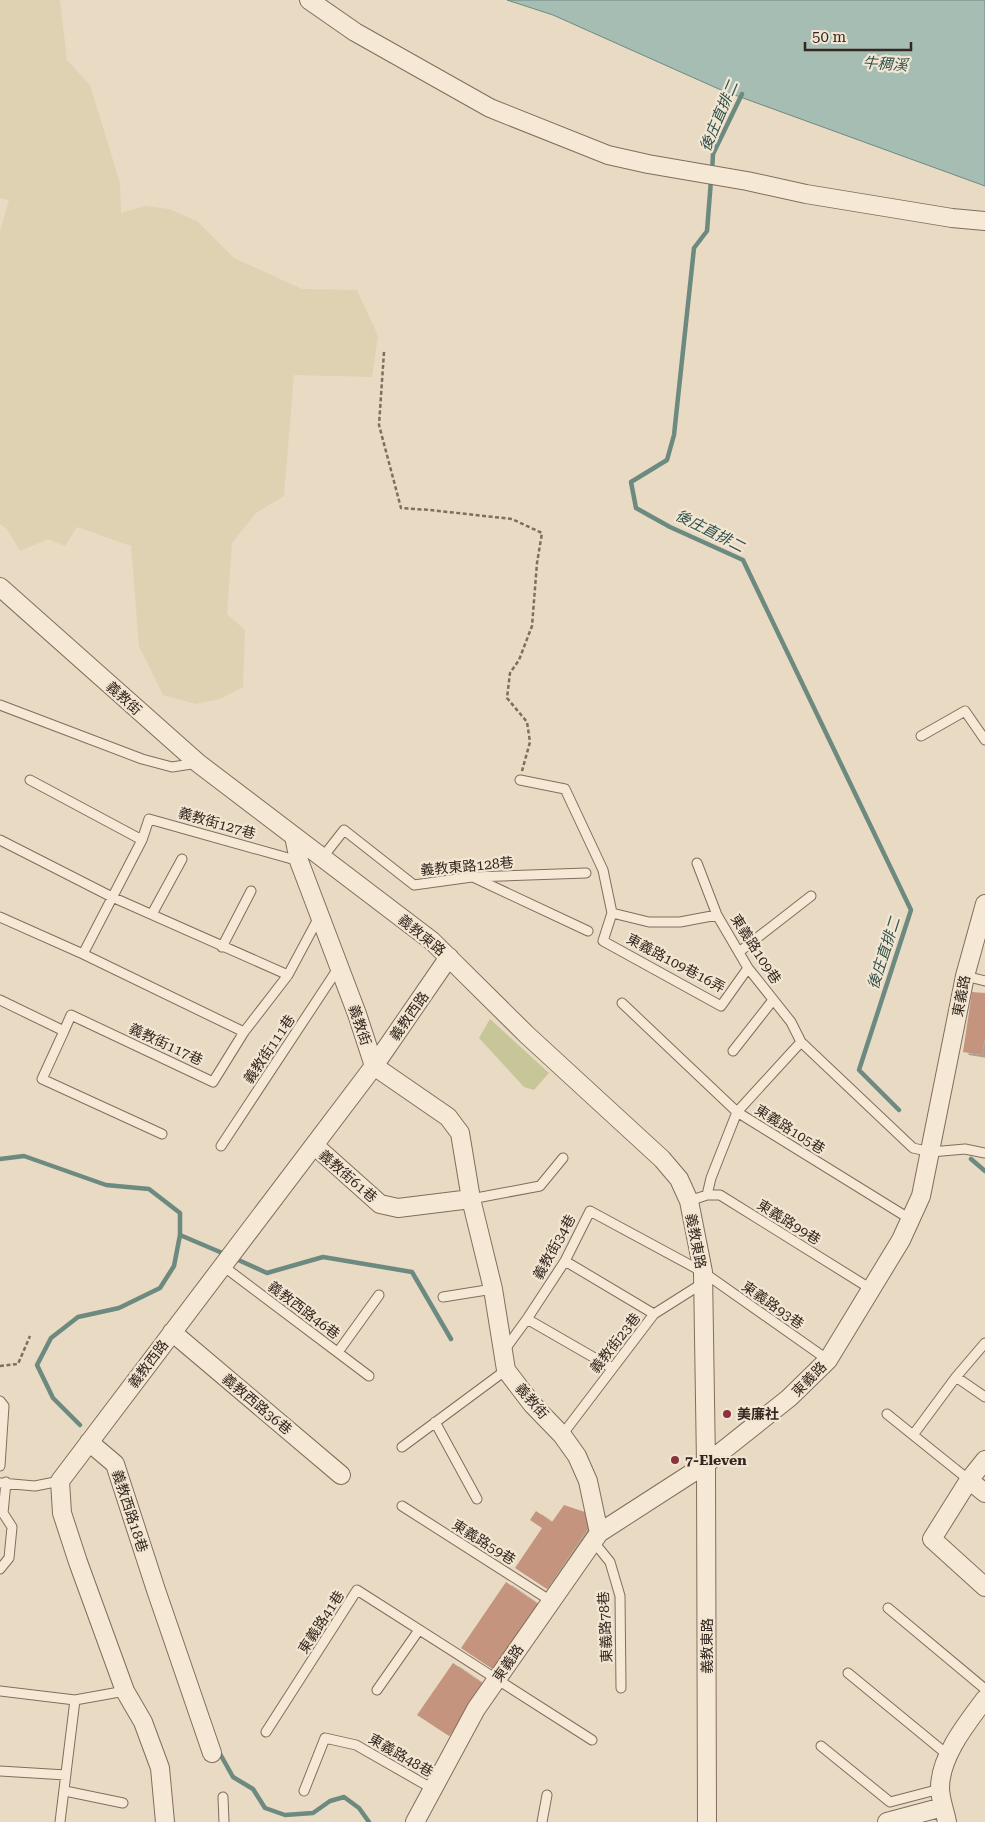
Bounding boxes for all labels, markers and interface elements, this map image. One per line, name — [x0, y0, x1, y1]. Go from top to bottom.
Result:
scale bar — [805, 20, 911, 52]
text: 50 m — [812, 28, 847, 46]
water label: 牛稠溪 — [862, 53, 910, 75]
water label: 後庄直排二 — [696, 77, 742, 154]
water label: 後庄直排二 — [672, 506, 748, 556]
street label: 義教街 — [103, 678, 145, 718]
street label: 義教街127巷 — [177, 804, 257, 842]
street label: 義教東路128巷 — [420, 854, 514, 878]
street label: 義教東路 — [395, 911, 449, 959]
street label: 東義路109巷 — [728, 911, 784, 987]
water label: 後庄直排二 — [864, 914, 904, 991]
street label: 東義路109巷16弄 — [624, 930, 728, 996]
street label: 東義路 — [949, 974, 973, 1018]
street label: 義教西路 — [386, 988, 432, 1044]
street label: 義教街 — [346, 1003, 374, 1047]
street label: 義教街111巷 — [240, 1012, 298, 1086]
street label: 義教街117巷 — [127, 1020, 205, 1068]
street label: 東義路105巷 — [752, 1101, 828, 1157]
street label: 義教街61巷 — [316, 1146, 380, 1206]
street label: 東義路99巷 — [754, 1196, 824, 1248]
street label: 義教街34巷 — [530, 1212, 578, 1282]
street label: 義教東路 — [683, 1212, 709, 1270]
street label: 義教西路46巷 — [265, 1278, 343, 1342]
street label: 東義路93巷 — [739, 1278, 807, 1332]
street label: 義教街23巷 — [587, 1310, 643, 1376]
street label: 義教西路 — [125, 1337, 171, 1391]
street label: 東義路 — [788, 1358, 830, 1400]
street label: 義教西路36巷 — [219, 1370, 295, 1438]
street label: 義教街 — [512, 1380, 552, 1422]
place label: 美廉社 — [737, 1406, 779, 1422]
marker: 美廉社 — [721, 1408, 733, 1420]
place label: 7-Eleven — [685, 1452, 747, 1468]
marker: 7-Eleven — [669, 1454, 681, 1466]
street label: 義教西路18巷 — [109, 1468, 151, 1554]
street label: 東義路59巷 — [449, 1516, 519, 1568]
street label: 東義路41巷 — [295, 1588, 347, 1656]
street label: 東義路78巷 — [595, 1591, 615, 1663]
street label: 義教東路 — [699, 1618, 715, 1674]
street label: 東義路 — [489, 1641, 527, 1685]
street label: 東義路48巷 — [366, 1730, 436, 1780]

